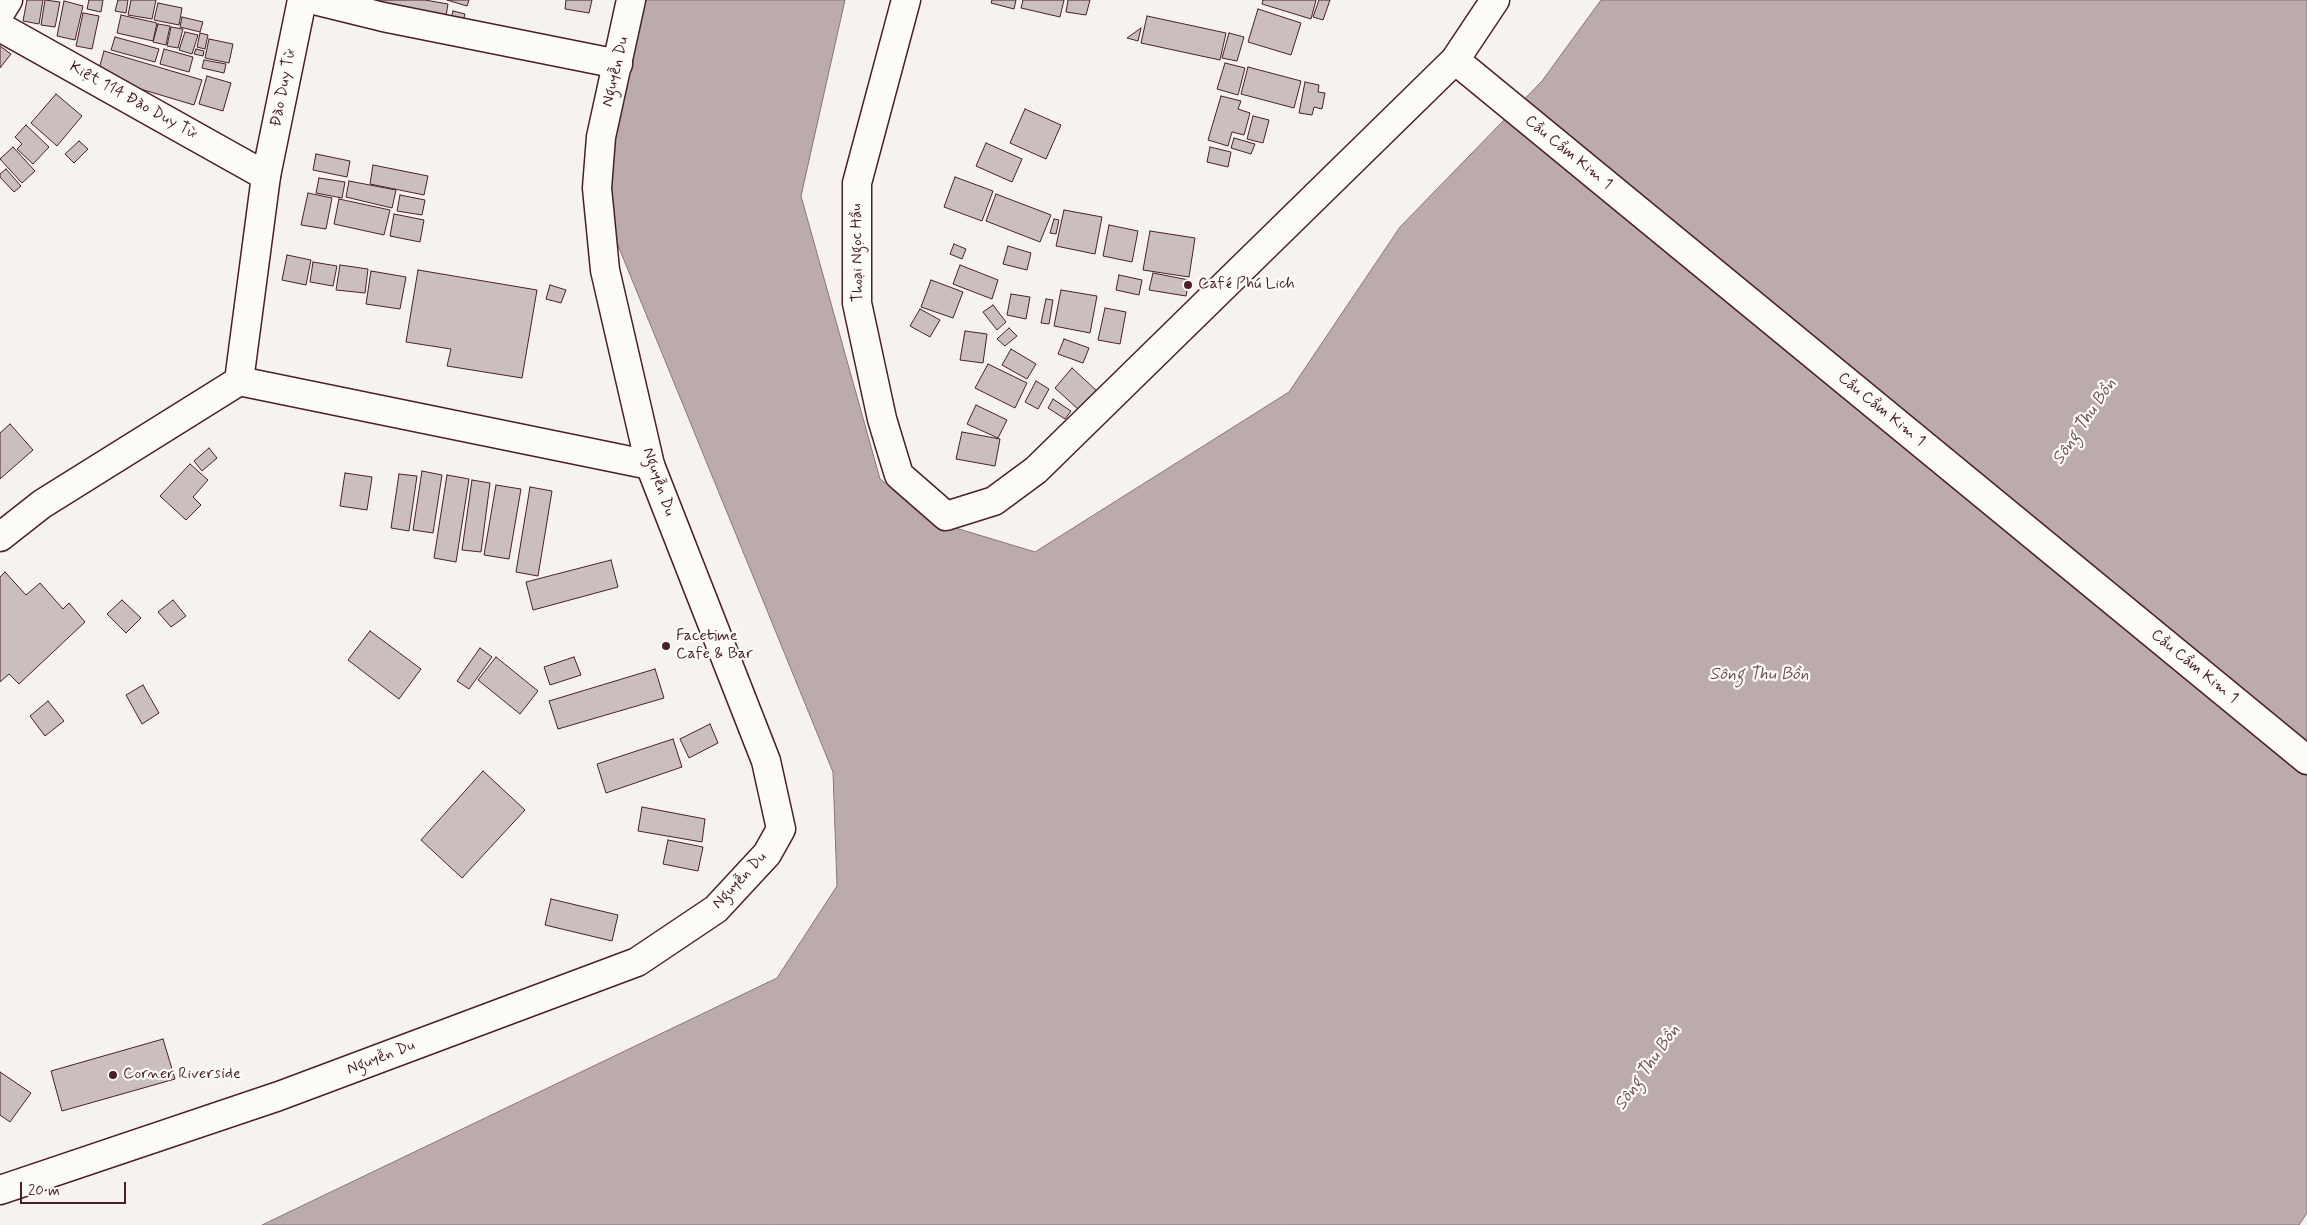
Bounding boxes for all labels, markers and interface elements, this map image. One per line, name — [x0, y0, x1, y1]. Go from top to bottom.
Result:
street label: Nguyễn Du — [599, 35, 633, 109]
street label: Đào Duy Từ — [267, 47, 301, 129]
street label: Kiệt 114 Đào Duy Từ — [66, 58, 200, 144]
street label: Cầu Cẩm Kim 1 — [1520, 112, 1616, 194]
street label: Thoại Ngọc Hầu — [848, 203, 868, 303]
place label: Café Phú Lich — [1198, 275, 1295, 295]
marker: Café Phú Lich — [1182, 279, 1194, 291]
street label: Cầu Cẩm Kim 1 — [1833, 369, 1929, 451]
water label: Sông Thu Bồn — [2048, 375, 2122, 469]
street label: Nguyễn Du — [637, 445, 679, 519]
street label: Cầu Cẩm Kim 1 — [2146, 626, 2242, 708]
place label: Facetime Cafe & Bar — [676, 627, 753, 665]
marker: Facetime Cafe & Bar — [660, 640, 672, 652]
water label: Sông Thu Bồn — [1709, 664, 1809, 686]
street label: Nguyễn Du — [709, 848, 771, 914]
water label: Sông Thu Bồn — [1611, 1021, 1685, 1115]
street label: Nguyễn Du — [344, 1036, 418, 1080]
place label: Corner Riverside — [123, 1065, 241, 1085]
marker: Corner Riverside — [107, 1069, 119, 1081]
scale bar — [22, 1172, 129, 1204]
text: 20 m — [28, 1181, 60, 1201]

